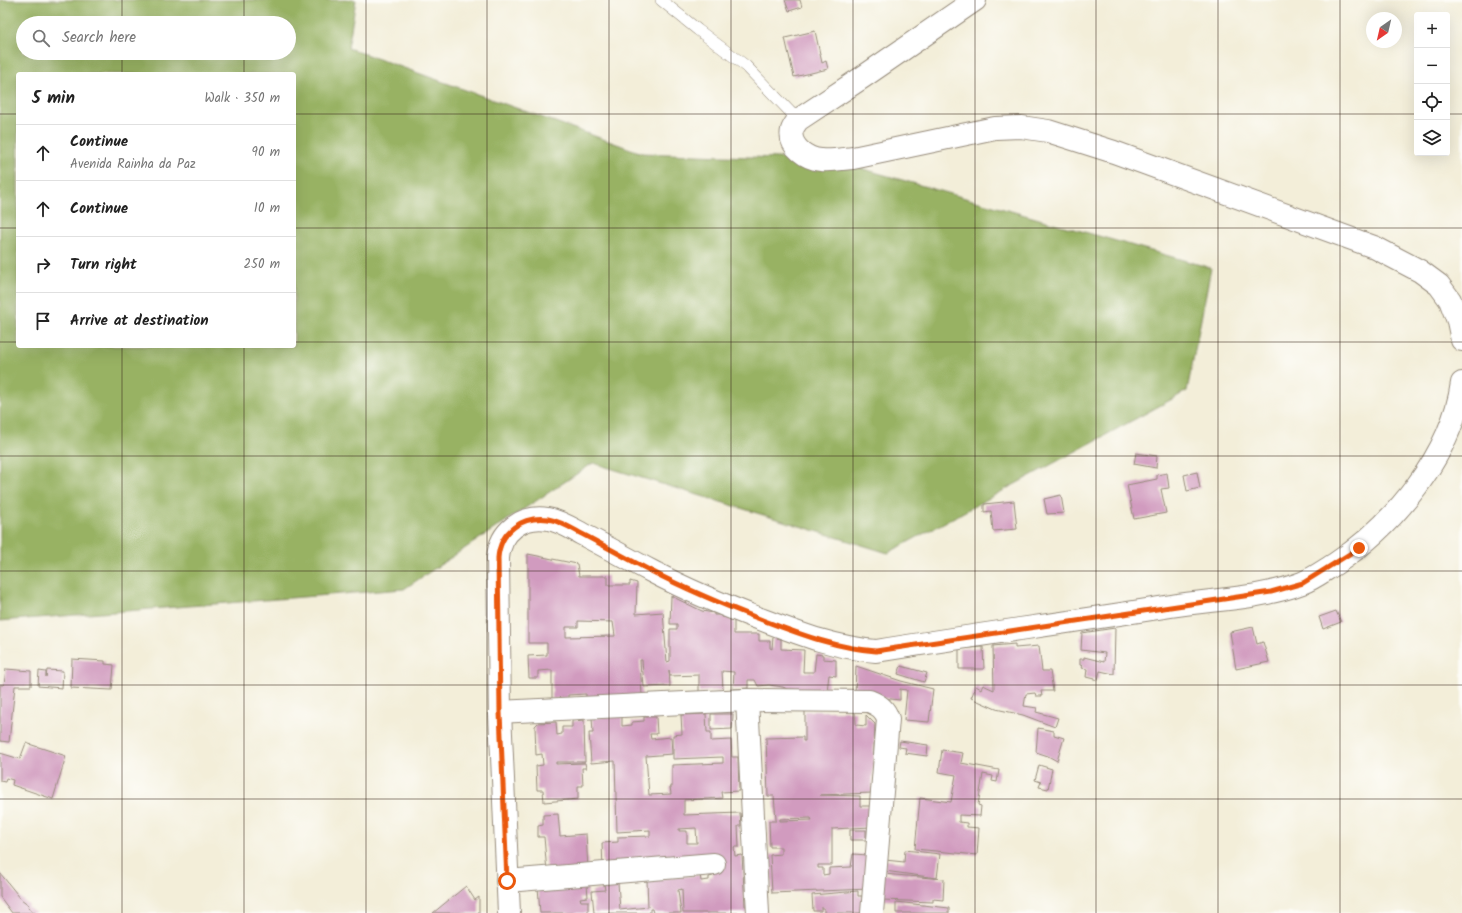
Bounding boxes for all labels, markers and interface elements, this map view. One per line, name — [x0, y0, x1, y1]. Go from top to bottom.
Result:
north arrow — [1366, 12, 1402, 48]
map controls — [1414, 12, 1450, 156]
button: + — [1414, 12, 1450, 48]
search box — [16, 16, 296, 60]
text: Search here — [62, 26, 136, 50]
icon: search — [30, 27, 52, 49]
button: − — [1414, 48, 1450, 84]
button: locate — [1414, 84, 1450, 120]
text: 5 min — [32, 85, 75, 112]
text: Walk · 350 m — [204, 88, 280, 109]
button: layers — [1414, 120, 1450, 156]
text: Continue — [70, 130, 128, 154]
icon: ahead — [32, 142, 54, 164]
text: 90 m — [252, 142, 280, 163]
text: Avenida Rainha da Paz — [70, 154, 196, 175]
text: Continue — [70, 197, 128, 221]
icon: ahead — [32, 198, 54, 220]
text: 10 m — [254, 198, 280, 219]
text: Turn right — [70, 253, 137, 277]
icon: right — [32, 254, 54, 276]
text: 250 m — [243, 254, 280, 275]
text: Arrive at destination — [70, 309, 209, 333]
icon: arrive — [32, 310, 54, 332]
route end — [1350, 539, 1368, 557]
route start — [498, 872, 516, 890]

